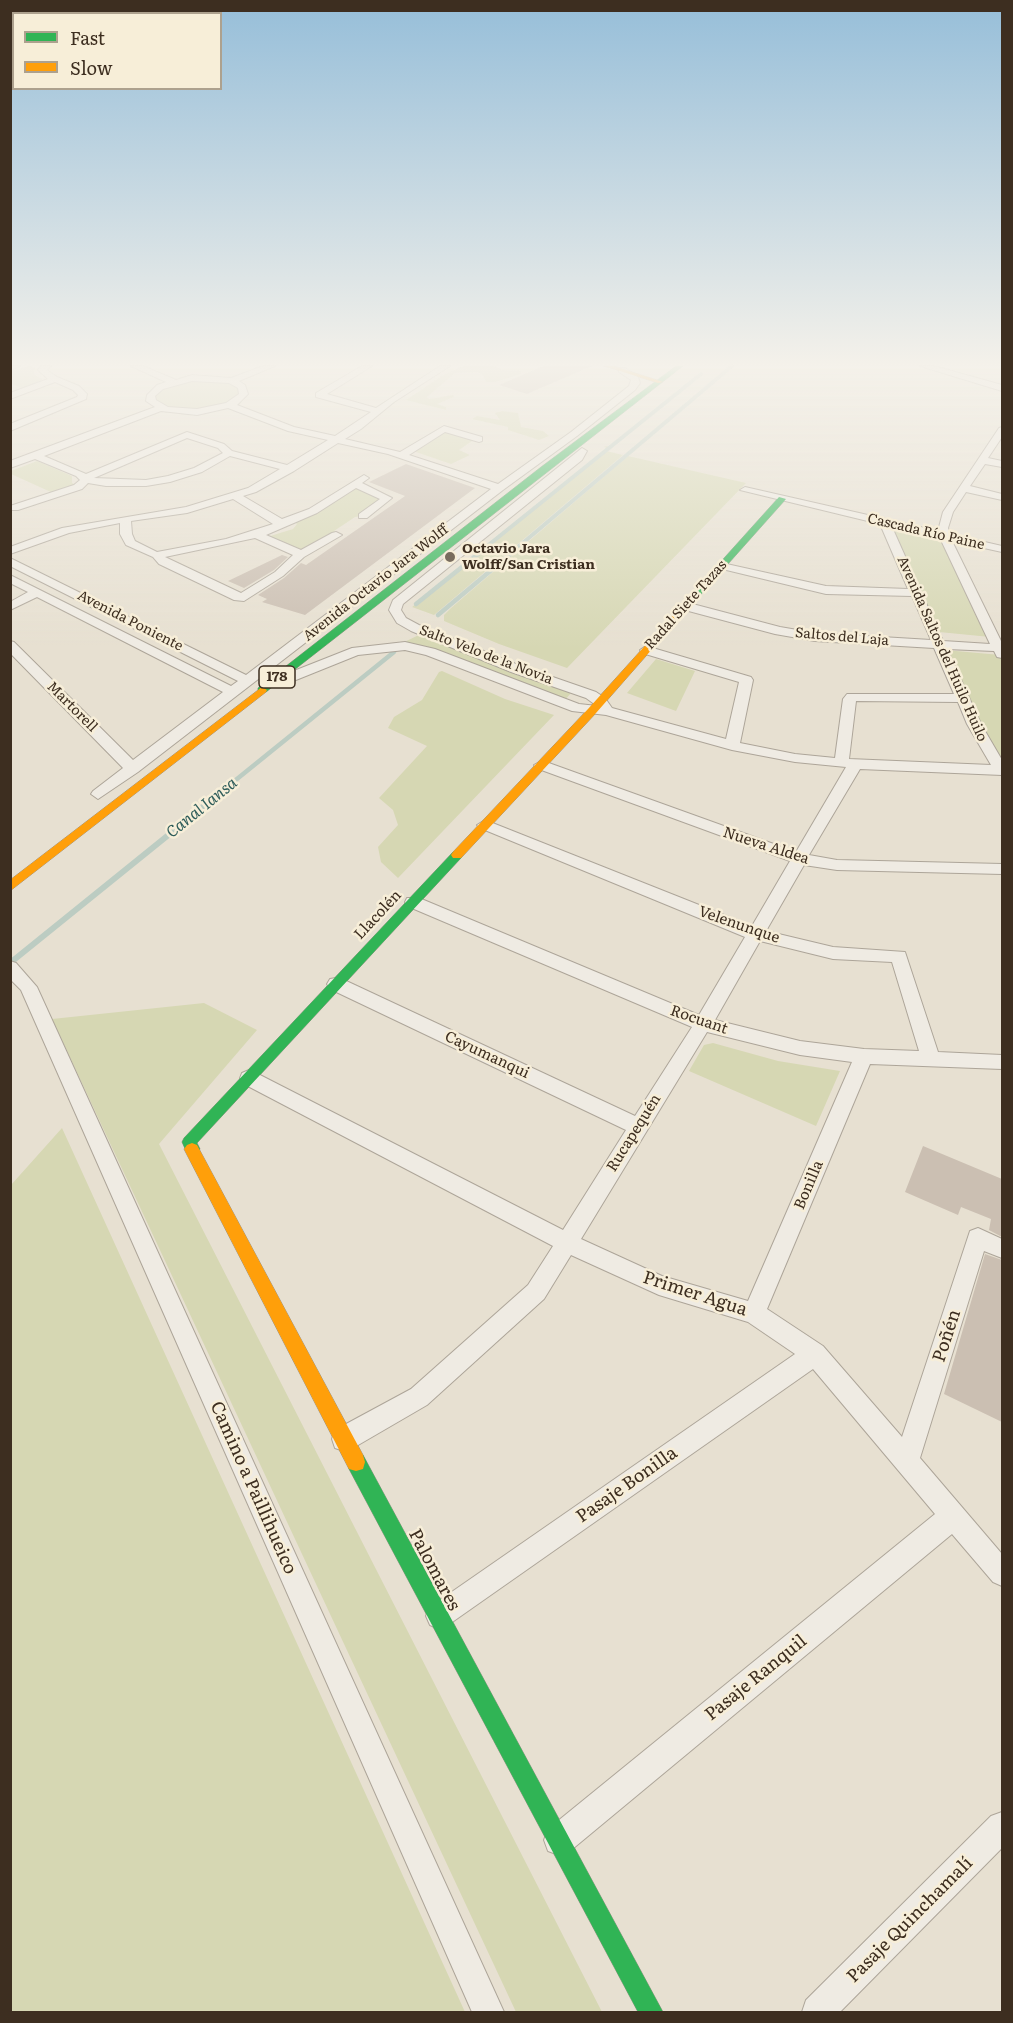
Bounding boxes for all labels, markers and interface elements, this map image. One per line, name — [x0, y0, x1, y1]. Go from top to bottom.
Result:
legend — [12, 12, 222, 90]
text: Fast — [70, 24, 105, 51]
text: Slow — [70, 54, 112, 81]
street label: Cascada Río Paine — [866, 510, 986, 554]
street label: Avenida Octavio Jara Wolff — [300, 521, 452, 645]
place label: Octavio Jara Wolff/San Cristian — [462, 541, 595, 574]
marker: Octavio Jara Wolff/San Cristian — [443, 550, 457, 564]
street label: Avenida Saltos del Huilo Huilo — [893, 554, 991, 744]
street label: Radal Siete Tazas — [642, 557, 730, 653]
street label: Avenida Poniente — [74, 587, 186, 655]
street label: Salto Velo de la Novia — [417, 622, 555, 688]
street label: Saltos del Laja — [794, 625, 890, 649]
road number: 178 — [259, 666, 295, 688]
street label: Martorell — [43, 678, 101, 736]
water label: Canal Iansa — [163, 774, 241, 842]
street label: Nueva Aldea — [721, 824, 811, 868]
street label: Llacolén — [351, 887, 405, 943]
street label: Velenunque — [696, 903, 782, 947]
street label: Rocuant — [668, 1002, 730, 1038]
street label: Cayumanqui — [442, 1028, 532, 1082]
street label: Rucapequén — [603, 1091, 665, 1175]
street label: Bonilla — [791, 1158, 827, 1212]
street label: Primer Agua — [640, 1267, 750, 1321]
street label: Poñén — [928, 1307, 966, 1365]
street label: Camino a Paillihueico — [205, 1398, 301, 1578]
street label: Pasaje Bonilla — [572, 1442, 682, 1528]
street label: Palomares — [404, 1526, 464, 1614]
street label: Pasaje Ranquil — [701, 1630, 811, 1726]
street label: Pasaje Quinchamalí — [843, 1853, 977, 1987]

